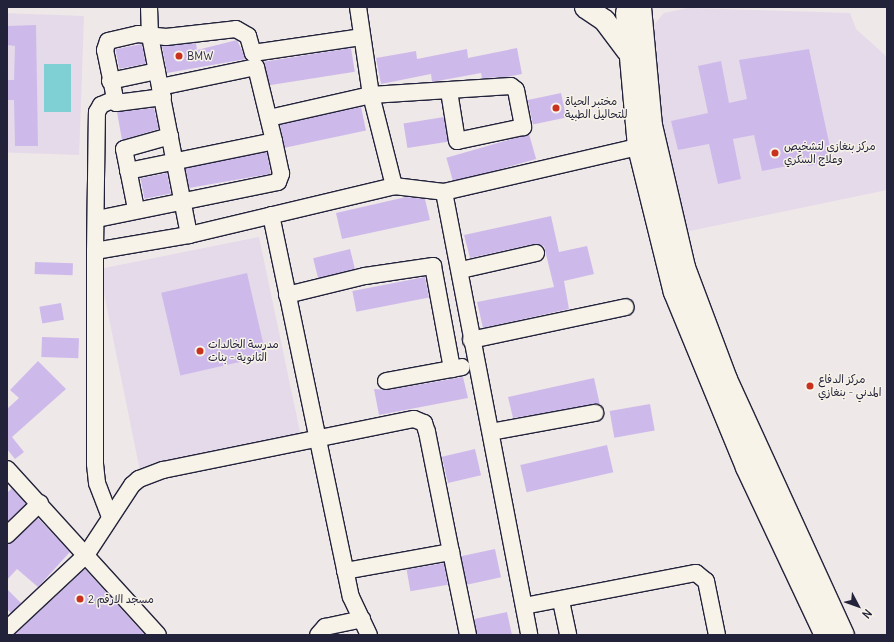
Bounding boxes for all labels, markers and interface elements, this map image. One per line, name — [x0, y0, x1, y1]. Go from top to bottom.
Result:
place label: BMW — [187, 49, 213, 63]
marker: BMW — [174, 51, 184, 61]
place label: مختبر الحياة للتحاليل الطبية — [565, 95, 627, 121]
marker: مختبر الحياة للتحاليل الطبية — [550, 102, 562, 114]
place label: مركز بنغازي لتشخيص وعلاج السكري — [784, 140, 876, 166]
marker: مركز بنغازي لتشخيص وعلاج السكري — [769, 147, 781, 159]
place label: مدرسة الخالدات الثانوية - بنات — [208, 338, 279, 364]
marker: مدرسة الخالدات الثانوية - بنات — [195, 346, 205, 356]
place label: مركز الدفاع المدني - بنغازي — [818, 373, 881, 399]
marker: مركز الدفاع المدني - بنغازي — [805, 381, 815, 391]
north arrow — [838, 586, 878, 626]
place label: مسجد الارقم 2 — [88, 592, 154, 606]
marker: مسجد الارقم 2 — [75, 594, 85, 604]
text: N — [859, 606, 875, 621]

